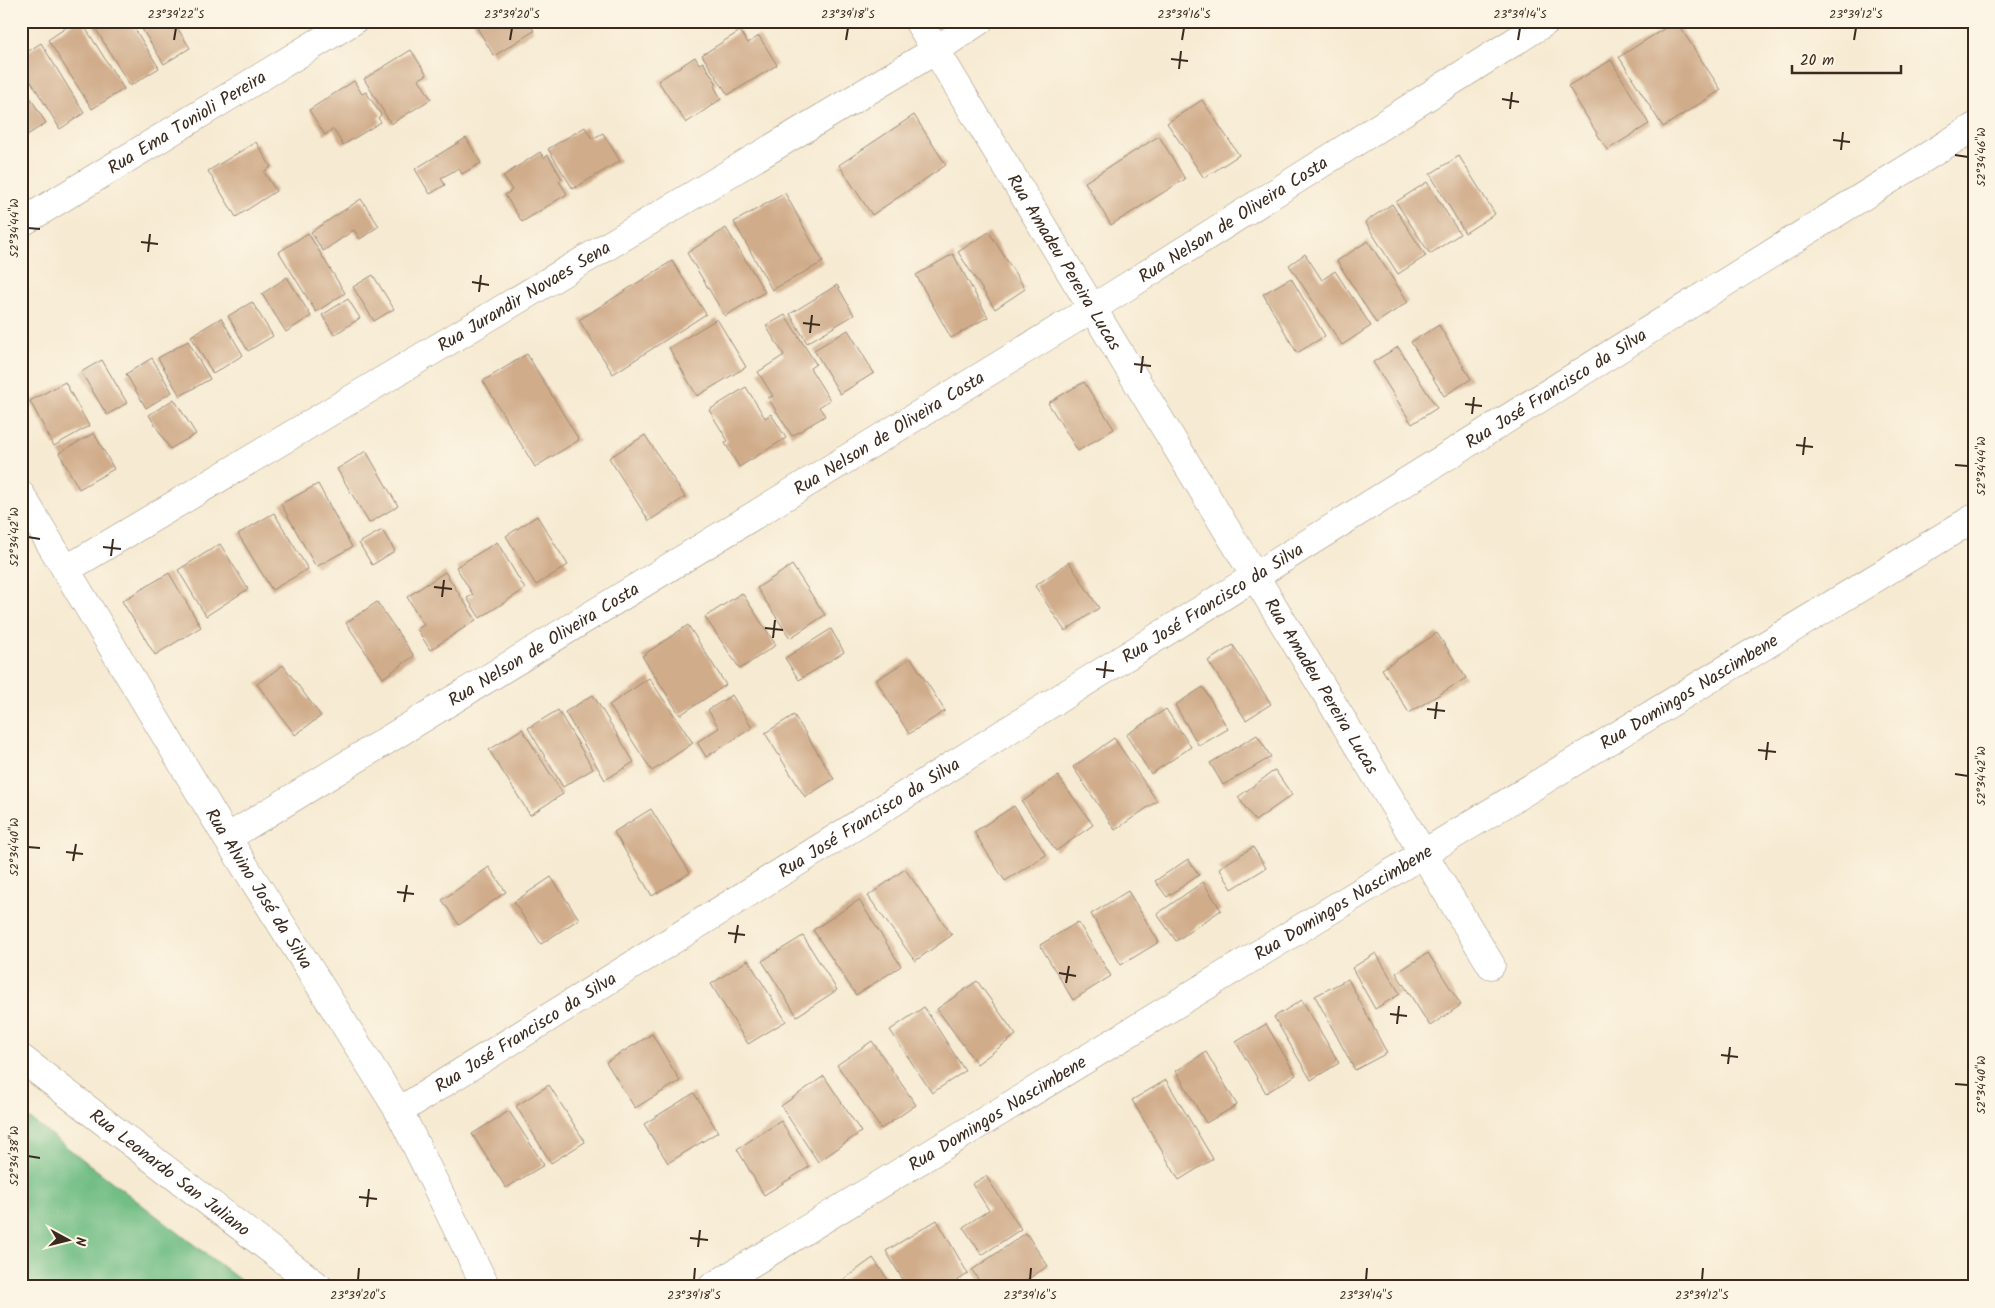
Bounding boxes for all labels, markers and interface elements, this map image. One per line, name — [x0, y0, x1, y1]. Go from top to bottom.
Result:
text: 23°39'22"S — [148, 5, 205, 24]
text: 23°39'20"S — [484, 5, 540, 24]
text: 23°39'18"S — [821, 5, 875, 24]
text: 23°39'16"S — [1157, 5, 1211, 24]
text: 23°39'14"S — [1493, 5, 1547, 24]
text: 23°39'12"S — [1829, 5, 1883, 24]
scale bar — [1792, 42, 1901, 74]
text: 20 m — [1800, 49, 1834, 73]
street label: Rua Ema Tonioli Pereira — [102, 64, 273, 183]
text: 52°34'46"W — [1972, 127, 1991, 187]
street label: Rua Nelson de Oliveira Costa — [1133, 150, 1335, 292]
street label: Rua Amadeu Pereira Lucas — [998, 169, 1128, 357]
text: 52°34'44"W — [5, 198, 24, 258]
street label: Rua Jurandir Novaes Sena — [432, 234, 617, 361]
street label: Rua José Francisco da Silva — [1460, 322, 1653, 458]
street label: Rua Nelson de Oliveira Costa — [788, 364, 991, 504]
text: 52°34'44"W — [1972, 436, 1991, 496]
text: 52°34'42"W — [5, 507, 24, 567]
street label: Rua José Francisco da Silva — [1116, 536, 1310, 672]
street label: Rua Nelson de Oliveira Costa — [443, 576, 646, 715]
street label: Rua Amadeu Pereira Lucas — [1256, 593, 1385, 781]
street label: Rua Domingos Nascimbene — [1595, 627, 1785, 759]
text: 52°34'42"W — [1972, 746, 1991, 806]
street label: Rua José Francisco da Silva — [773, 751, 966, 887]
street label: Rua Alvino José da Silva — [196, 803, 319, 976]
text: 52°34'40"W — [5, 818, 24, 876]
street label: Rua Domingos Nascimbene — [1249, 838, 1439, 969]
street label: Rua José Francisco da Silva — [429, 965, 623, 1101]
street label: Rua Domingos Nascimbene — [903, 1049, 1093, 1180]
text: 52°34'40"W — [1972, 1056, 1991, 1114]
street label: Rua Leonardo San Juliano — [83, 1102, 256, 1245]
text: 52°34'38"W — [5, 1126, 24, 1186]
north arrow — [42, 1216, 92, 1266]
text: N — [68, 1236, 91, 1247]
text: 23°39'20"S — [330, 1286, 386, 1305]
text: 23°39'18"S — [667, 1286, 721, 1305]
text: 23°39'16"S — [1003, 1286, 1057, 1305]
text: 23°39'14"S — [1339, 1286, 1393, 1305]
text: 23°39'12"S — [1675, 1286, 1729, 1305]

